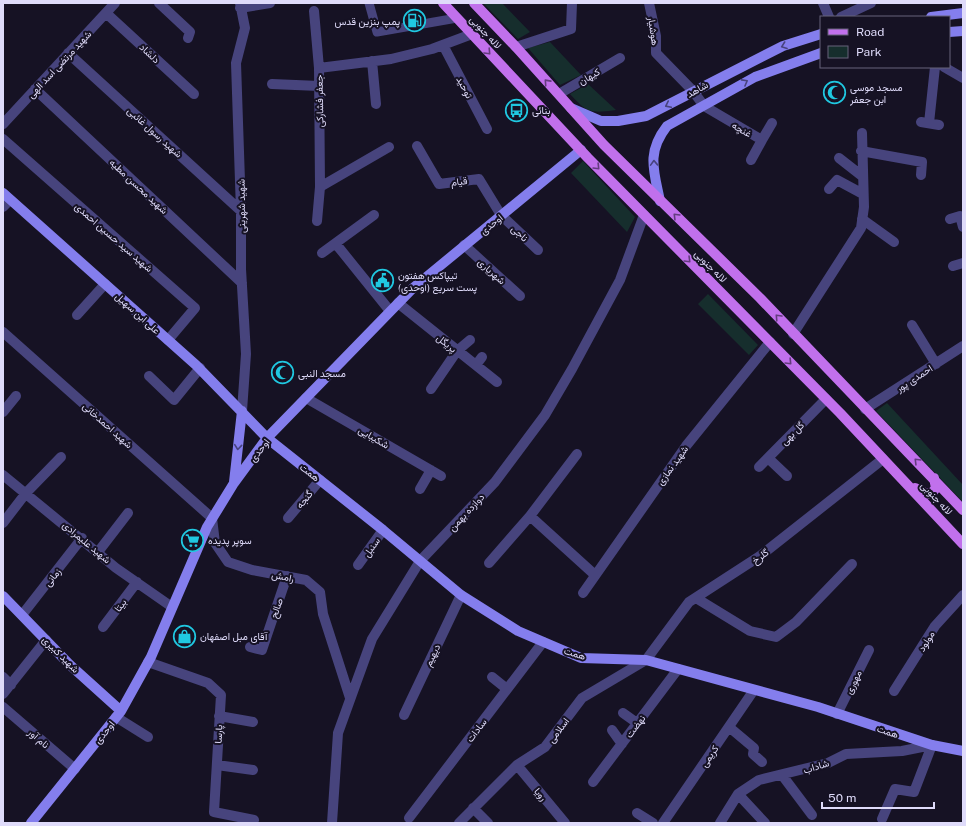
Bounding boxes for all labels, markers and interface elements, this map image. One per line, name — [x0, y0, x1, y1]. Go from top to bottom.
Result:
fuel station icon: پمپ بنزین قدس — [402, 8, 428, 34]
street label: لاله جنوبی — [467, 13, 504, 52]
place label: پمپ بنزین قدس — [334, 15, 400, 29]
street label: هوشیار — [645, 15, 662, 46]
legend — [820, 16, 950, 68]
text: Road — [856, 25, 884, 39]
street label: شهید مرتضی اسد الهی — [24, 28, 94, 101]
street label: دلشاد — [137, 41, 163, 66]
one-way arrow — [780, 41, 787, 50]
text: Park — [856, 45, 882, 59]
one-way arrow — [484, 47, 491, 55]
street label: کیهان — [576, 65, 603, 88]
street label: جعفر فشارکی — [313, 74, 326, 127]
street label: توحید — [453, 74, 476, 101]
street label: شاهد — [684, 78, 710, 100]
one-way arrow — [545, 79, 552, 86]
one-way arrow — [740, 80, 748, 87]
mosque icon: مسجد موسی ابن جعفر — [821, 80, 847, 106]
place label: مسجد موسی ابن جعفر — [849, 81, 903, 106]
bus stop icon: بنائی — [504, 97, 530, 123]
one-way arrow — [665, 100, 672, 108]
street label: شهید رسول غائبی — [124, 104, 185, 161]
place label: بنائی — [532, 104, 551, 117]
street label: غنچه — [729, 119, 754, 141]
street label: شهید محسن مطیه — [107, 156, 171, 217]
one-way arrow — [650, 160, 658, 166]
one-way arrow — [592, 162, 600, 170]
street label: قیام — [450, 174, 469, 189]
street label: شهید شهرینی — [235, 179, 248, 233]
street label: شهید سید حسین احمدی — [72, 200, 156, 275]
street label: اوحدی — [477, 211, 505, 238]
one-way arrow — [673, 213, 681, 221]
street label: ناجی — [508, 222, 531, 245]
street label: لاله جنوبی — [692, 247, 730, 285]
one-way arrow — [683, 255, 691, 263]
street label: شهریاری — [475, 256, 508, 287]
public building icon: تیپاکس هفتون (اوحدی) پست سریع — [370, 268, 396, 294]
place label: تیپاکس هفتون (اوحدی) پست سریع — [398, 269, 477, 295]
street label: علی ابن سهیل — [113, 290, 163, 337]
one-way arrow — [776, 315, 783, 322]
street label: پریگل — [433, 331, 459, 356]
one-way arrow — [784, 357, 792, 365]
mosque icon: مسجد النبی — [269, 360, 295, 386]
street label: احمدی پور — [893, 362, 936, 396]
place label: مسجد النبی — [298, 367, 346, 380]
street label: شهید احمدخانی — [80, 399, 135, 451]
street label: گل بهی — [778, 418, 807, 448]
street label: شکیبایی — [356, 423, 392, 452]
street label: اوحدی — [246, 436, 272, 464]
street label: شهید نمازی — [654, 443, 691, 488]
one-way arrow — [234, 444, 243, 450]
one-way arrow — [914, 458, 922, 466]
street label: همت — [298, 461, 322, 484]
street label: لاله جنوبی — [918, 479, 955, 518]
street label: گنجه — [293, 487, 316, 511]
street label: دوازده بهمن — [446, 491, 487, 534]
street label: شهید علیمرادی — [60, 518, 114, 567]
supermarket icon: سوپر پدیده — [179, 527, 205, 553]
place label: سوپر پدیده — [208, 534, 252, 548]
street label: سنبل — [360, 535, 383, 560]
street label: گلرخ — [749, 545, 772, 567]
street label: زمانی — [41, 565, 64, 589]
street label: رامش — [270, 568, 295, 585]
street label: بیتا — [111, 596, 130, 614]
street label: صالح — [267, 596, 286, 620]
shop icon: آقای مبل اصفهان — [172, 623, 198, 649]
street label: مولود — [915, 629, 938, 654]
place label: آقای مبل اصفهان — [200, 630, 268, 643]
street label: شهید کبیری — [39, 633, 82, 676]
street label: دیهیم — [421, 642, 444, 669]
street label: همت — [563, 644, 587, 662]
street label: مهوری — [842, 668, 865, 696]
street label: نهضت — [622, 712, 648, 740]
street label: اسلامی — [545, 715, 572, 745]
street label: سادات — [463, 716, 489, 744]
street label: اوحدی — [91, 718, 118, 746]
street label: همت — [876, 722, 900, 740]
street label: پارسا — [212, 724, 226, 744]
street label: نام آور — [25, 725, 52, 751]
street label: کریمی — [697, 742, 722, 770]
street label: شاداب — [802, 756, 831, 777]
scale bar — [822, 784, 934, 810]
street label: رویا — [531, 785, 550, 804]
text: 50 m — [828, 791, 856, 805]

